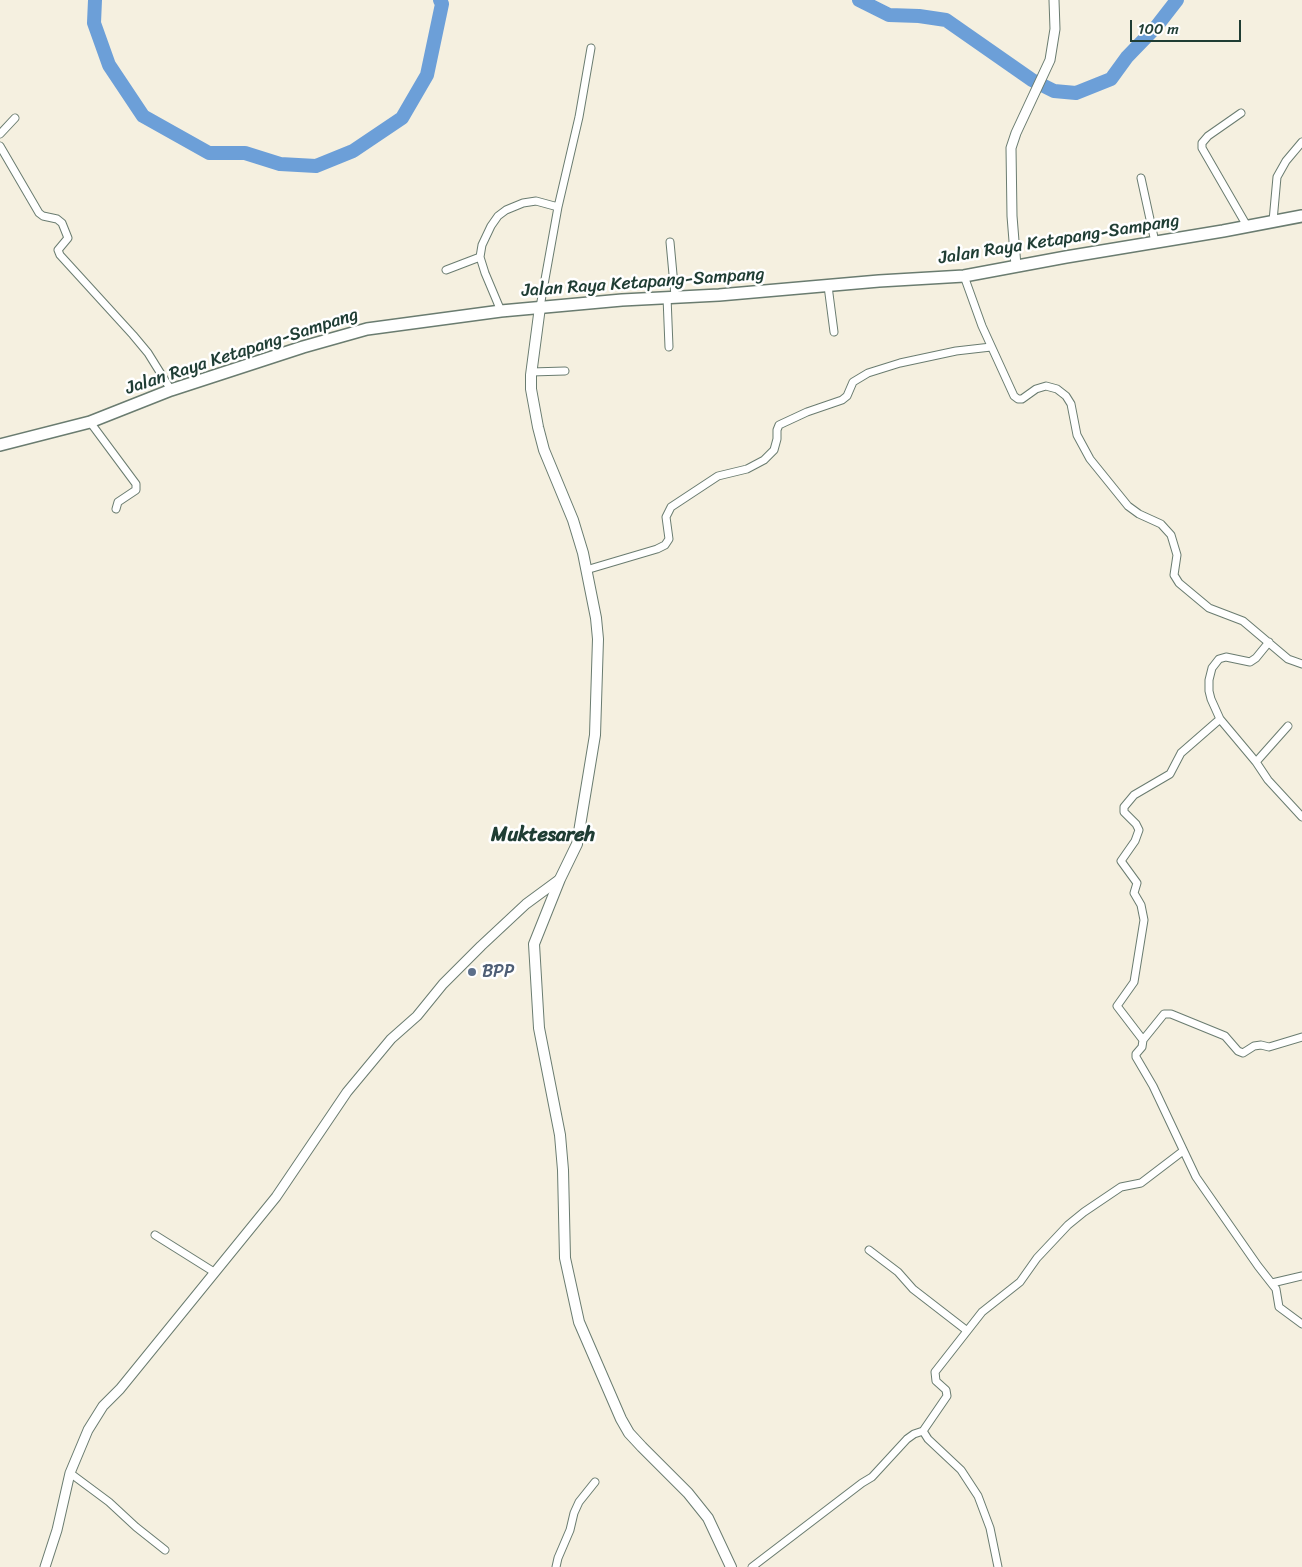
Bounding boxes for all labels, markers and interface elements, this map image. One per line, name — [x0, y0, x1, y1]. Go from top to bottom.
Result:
scale bar — [1132, 10, 1243, 42]
text: 100 m — [1138, 16, 1179, 42]
street label: Jalan Raya Ketapang-Sampang — [937, 210, 1181, 270]
street label: Jalan Raya Ketapang-Sampang — [521, 264, 765, 302]
street label: Jalan Raya Ketapang-Sampang — [123, 304, 361, 400]
district label: Muktesareh — [491, 824, 595, 848]
place label: BPP — [482, 961, 514, 983]
marker: BPP — [466, 966, 478, 978]

